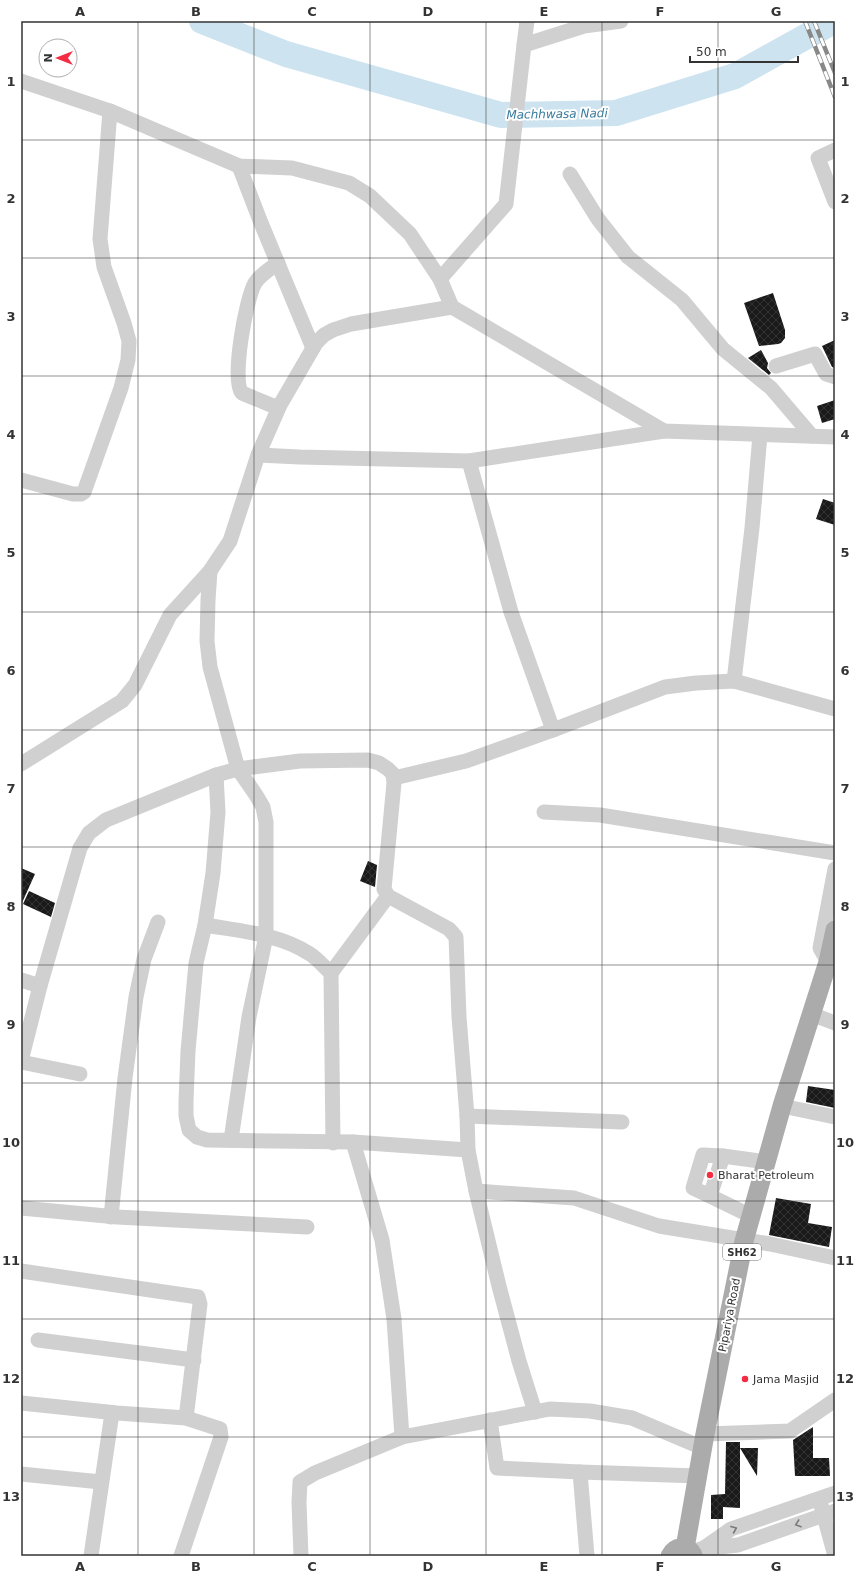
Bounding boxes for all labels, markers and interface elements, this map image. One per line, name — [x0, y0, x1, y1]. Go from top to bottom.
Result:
text: A — [75, 4, 85, 19]
text: B — [191, 4, 201, 19]
text: C — [307, 4, 317, 19]
text: D — [423, 4, 434, 19]
text: E — [540, 4, 548, 19]
text: F — [656, 4, 664, 19]
text: G — [771, 4, 781, 19]
north arrow — [38, 38, 78, 78]
scale bar — [690, 38, 798, 64]
text: 50 m — [696, 45, 727, 59]
text: N — [42, 53, 55, 63]
text: 1 — [6, 74, 16, 89]
text: 1 — [840, 74, 850, 89]
water label: Machhwasa Nadi — [506, 106, 608, 122]
text: 2 — [6, 191, 16, 206]
text: 2 — [840, 191, 850, 206]
text: 3 — [6, 309, 16, 324]
text: 3 — [840, 309, 850, 324]
text: 4 — [6, 427, 16, 442]
text: 4 — [840, 427, 850, 442]
text: 5 — [6, 545, 16, 560]
text: 5 — [840, 545, 850, 560]
text: 6 — [6, 663, 16, 678]
text: 6 — [840, 663, 850, 678]
text: 7 — [6, 781, 16, 796]
text: 7 — [840, 781, 850, 796]
text: 8 — [6, 899, 16, 914]
text: 8 — [840, 899, 850, 914]
text: 9 — [6, 1017, 16, 1032]
text: 9 — [840, 1017, 850, 1032]
text: 10 — [2, 1135, 20, 1150]
text: 10 — [836, 1135, 854, 1150]
place label: Bharat Petroleum — [718, 1169, 814, 1182]
marker: Bharat Petroleum — [705, 1170, 715, 1180]
road number: SH62 — [723, 1244, 761, 1260]
text: 11 — [2, 1253, 20, 1268]
text: 11 — [836, 1253, 854, 1268]
street label: Pipariya Road — [716, 1277, 743, 1353]
text: 12 — [2, 1371, 20, 1386]
text: 12 — [836, 1371, 854, 1386]
place label: Jama Masjid — [752, 1373, 819, 1386]
marker: Jama Masjid — [740, 1374, 750, 1384]
text: 13 — [2, 1489, 20, 1504]
text: 13 — [836, 1489, 854, 1504]
one-way arrow — [795, 1519, 802, 1528]
one-way arrow — [731, 1525, 738, 1533]
text: A — [75, 1559, 85, 1574]
text: B — [191, 1559, 201, 1574]
text: C — [307, 1559, 317, 1574]
text: D — [423, 1559, 434, 1574]
text: E — [540, 1559, 548, 1574]
text: F — [656, 1559, 664, 1574]
text: G — [771, 1559, 781, 1574]

